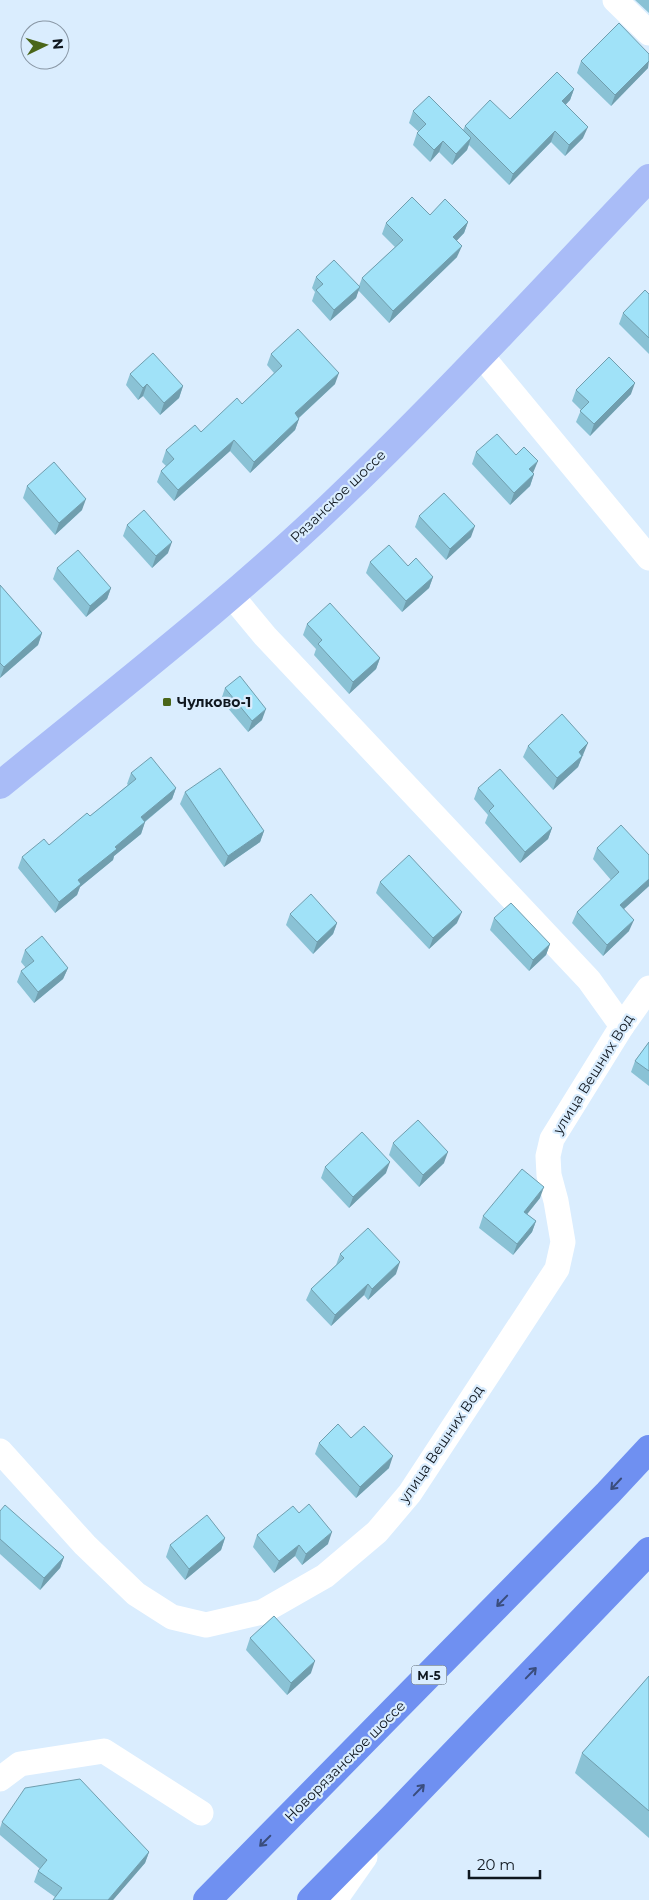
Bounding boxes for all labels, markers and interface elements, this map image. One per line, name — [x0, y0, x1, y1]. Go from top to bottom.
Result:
north arrow — [20, 20, 70, 70]
text: N — [48, 37, 67, 50]
street label: Рязанское шоссе — [286, 446, 390, 546]
place label: Чулково-1 — [177, 693, 251, 711]
marker: Чулково-1 — [161, 696, 173, 708]
street label: улица Вешних Вод — [548, 1011, 637, 1138]
street label: улица Вешних Вод — [394, 1382, 487, 1507]
one-way arrow — [610, 1478, 622, 1491]
one-way arrow — [496, 1594, 508, 1607]
road number: М-5 — [412, 1666, 446, 1684]
one-way arrow — [525, 1667, 537, 1680]
street label: Новорязанское шоссе — [281, 1697, 409, 1825]
one-way arrow — [413, 1784, 425, 1797]
one-way arrow — [259, 1835, 272, 1847]
scale bar — [469, 1848, 540, 1880]
text: 20 m — [477, 1855, 515, 1874]

